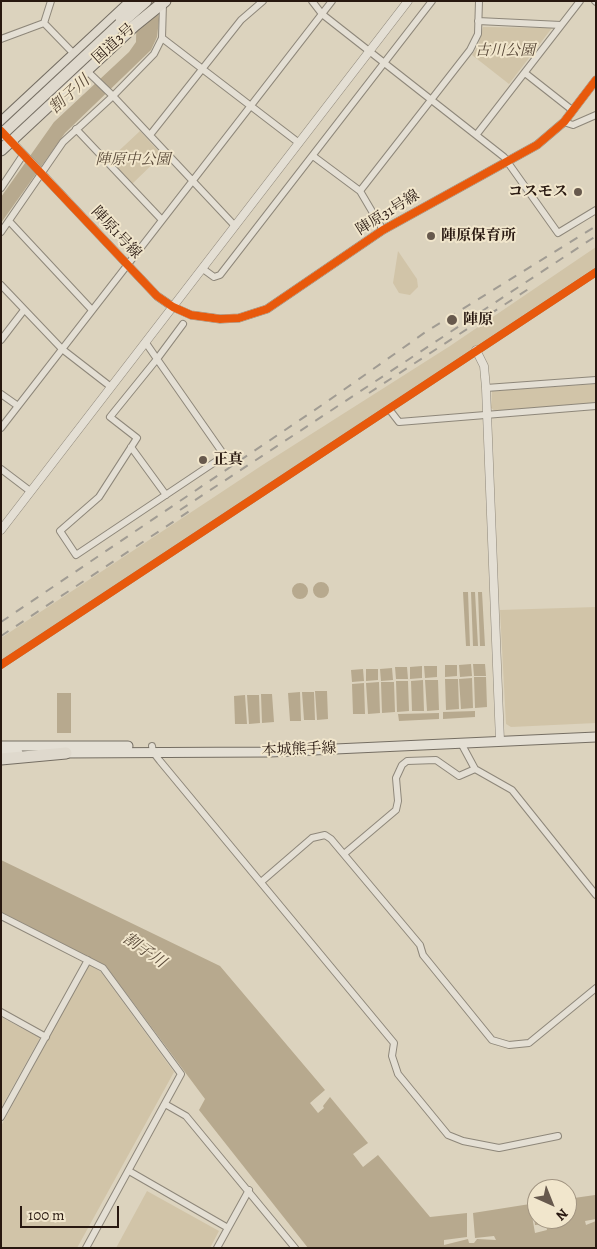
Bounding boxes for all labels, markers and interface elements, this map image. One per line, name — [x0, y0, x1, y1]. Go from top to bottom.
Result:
street label: 国道3号 — [89, 20, 139, 68]
park label: 古川公園 — [475, 42, 535, 60]
water label: 割子川 — [46, 72, 94, 118]
park label: 陣原中公園 — [96, 151, 170, 169]
place label: コスモス — [508, 183, 568, 201]
street label: 陣原31号線 — [353, 186, 423, 240]
marker: コスモス — [572, 186, 584, 198]
street label: 陣原1号線 — [87, 203, 145, 263]
place label: 陣原保育所 — [441, 227, 516, 245]
marker: 陣原保育所 — [425, 230, 437, 242]
place label: 陣原 — [463, 311, 493, 329]
marker: 陣原 — [445, 313, 459, 327]
place label: 正真 — [213, 451, 243, 469]
marker: 正真 — [197, 454, 209, 466]
street label: 本城熊手線 — [261, 740, 337, 760]
water label: 割子川 — [119, 929, 169, 973]
north arrow — [527, 1179, 577, 1229]
scale bar — [22, 1196, 121, 1228]
text: N — [552, 1204, 572, 1225]
text: 100 m — [28, 1205, 65, 1225]

